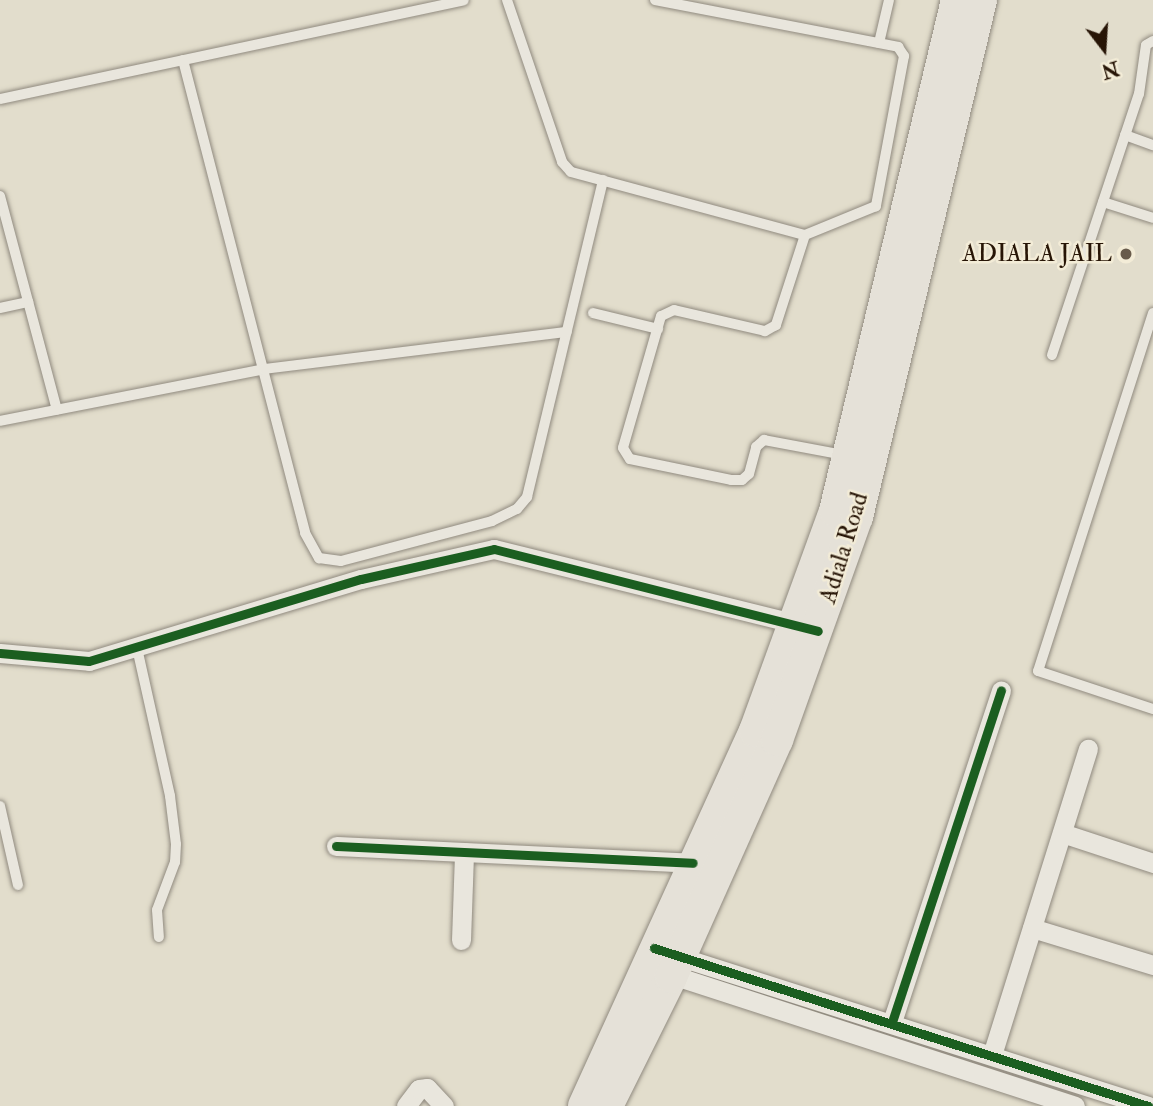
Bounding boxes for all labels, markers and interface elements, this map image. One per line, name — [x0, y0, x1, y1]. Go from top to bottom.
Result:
north arrow — [1069, 14, 1139, 84]
text: N — [1099, 55, 1122, 83]
place label: ADIALA JAIL — [962, 240, 1112, 268]
marker: ADIALA JAIL — [1118, 246, 1134, 262]
street label: Adiala Road — [813, 489, 875, 607]

